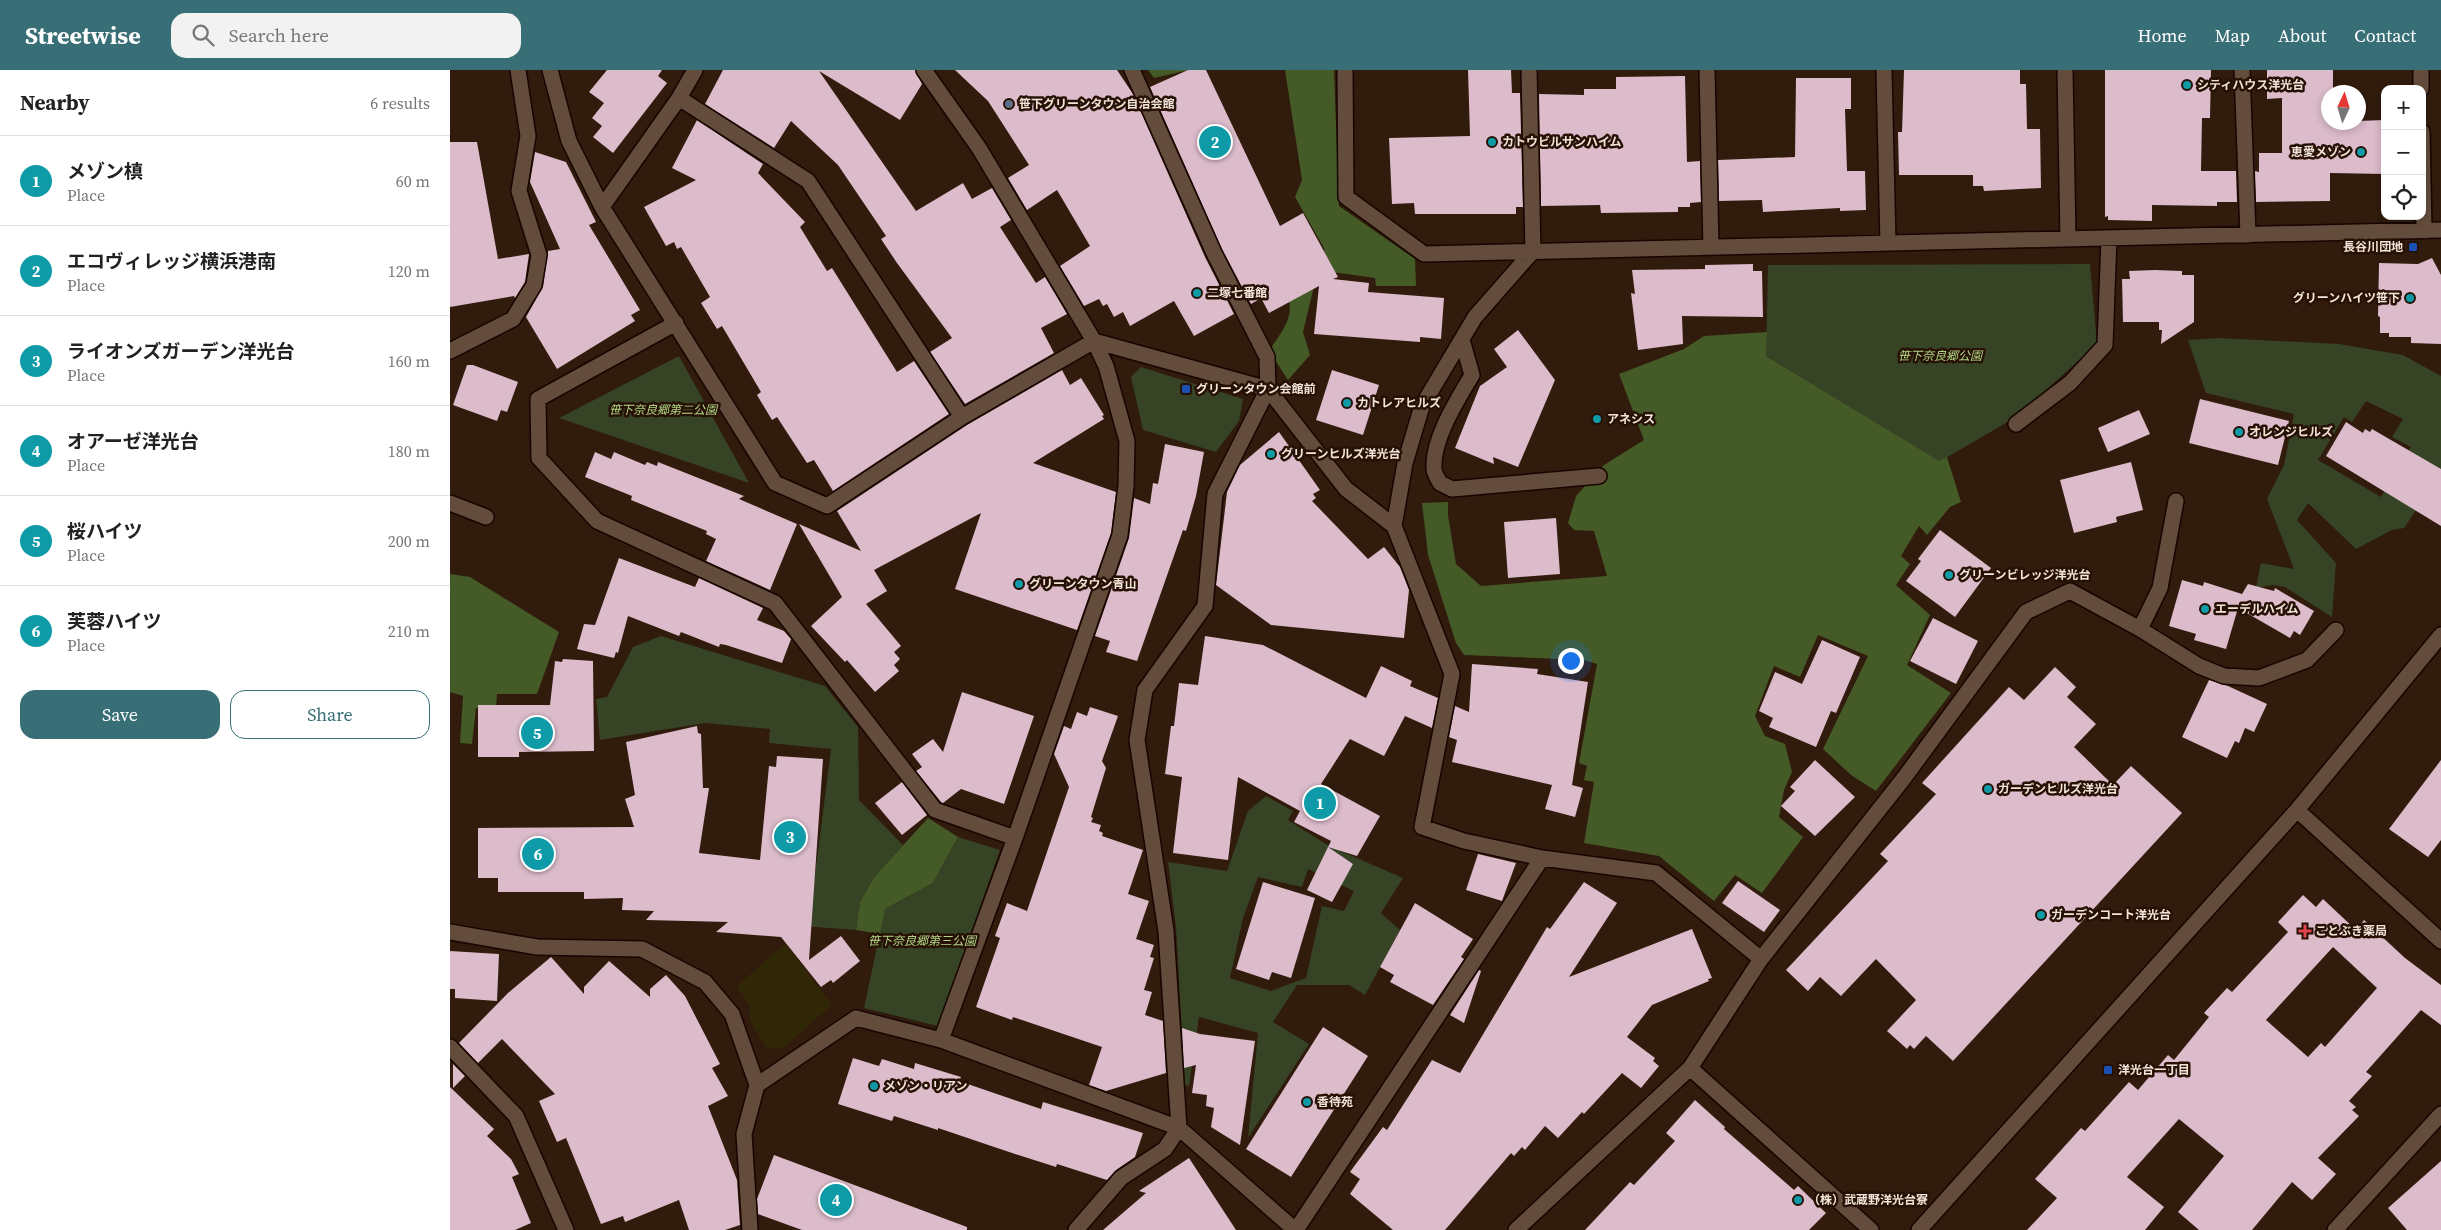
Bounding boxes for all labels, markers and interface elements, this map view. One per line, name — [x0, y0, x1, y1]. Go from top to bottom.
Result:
search box — [171, 13, 521, 58]
text: Streetwise — [25, 19, 141, 52]
icon: search — [189, 21, 217, 49]
text: Search here — [229, 22, 329, 48]
text: Home — [2138, 23, 2187, 48]
text: Map — [2215, 23, 2250, 48]
text: About — [2278, 23, 2326, 48]
text: Contact — [2354, 23, 2416, 48]
place label: シティハウス洋光台 — [2197, 77, 2304, 93]
marker: シティハウス洋光台 — [2181, 79, 2193, 91]
north arrow — [2321, 85, 2366, 130]
map controls — [2381, 85, 2426, 220]
button: + — [2381, 85, 2426, 130]
text: Nearby — [20, 88, 90, 117]
text: 6 results — [370, 92, 430, 114]
place label: 笹下グリーンタウン自治会館 — [1019, 96, 1174, 112]
marker: 笹下グリーンタウン自治会館 — [1003, 98, 1015, 110]
pin: 2 — [1199, 123, 1231, 161]
button: − — [2381, 130, 2426, 175]
place label: カトウビルサンハイム — [1502, 134, 1622, 150]
marker: カトウビルサンハイム — [1486, 136, 1498, 148]
place label: 恵愛メゾン — [2291, 144, 2351, 160]
marker: 恵愛メゾン — [2355, 146, 2367, 158]
text: メゾン槙 — [67, 158, 143, 184]
text: 1 — [32, 170, 40, 192]
text: 60 m — [396, 170, 430, 192]
button: locate — [2381, 175, 2426, 220]
text: Place — [67, 184, 105, 206]
place label: 長谷川団地 — [2343, 239, 2403, 255]
marker: 長谷川団地 — [2407, 241, 2419, 253]
text: エコヴィレッジ横浜港南 — [67, 248, 276, 274]
text: 2 — [32, 260, 40, 282]
text: 120 m — [388, 260, 430, 282]
text: Place — [67, 274, 105, 296]
place label: 二塚七番館 — [1207, 285, 1267, 301]
marker: 二塚七番館 — [1191, 287, 1203, 299]
place label: グリーンハイツ笹下 — [2293, 290, 2400, 306]
marker: グリーンハイツ笹下 — [2404, 292, 2416, 304]
text: ライオンズガーデン洋光台 — [67, 338, 295, 364]
park label: 笹下奈良郷公園 — [1898, 348, 1984, 364]
text: 3 — [32, 350, 40, 372]
text: 160 m — [388, 350, 430, 372]
text: Place — [67, 364, 105, 386]
place label: グリーンタウン会館前 — [1196, 381, 1315, 397]
marker: グリーンタウン会館前 — [1180, 383, 1192, 395]
place label: カトレアヒルズ — [1357, 395, 1441, 411]
marker: カトレアヒルズ — [1341, 397, 1353, 409]
park label: 笹下奈良郷第二公園 — [609, 402, 719, 418]
place label: アネシス — [1607, 411, 1655, 427]
marker: アネシス — [1591, 413, 1603, 425]
place label: オレンジヒルズ — [2249, 424, 2333, 440]
marker: オレンジヒルズ — [2233, 426, 2245, 438]
text: オアーゼ洋光台 — [67, 428, 199, 454]
text: 4 — [32, 440, 40, 462]
text: 180 m — [388, 440, 430, 462]
place label: グリーンヒルズ洋光台 — [1281, 446, 1400, 462]
marker: グリーンヒルズ洋光台 — [1265, 448, 1277, 460]
text: Place — [67, 454, 105, 476]
text: 桜ハイツ — [67, 518, 143, 544]
text: 5 — [32, 530, 40, 552]
text: 200 m — [388, 530, 430, 552]
text: Place — [67, 544, 105, 566]
place label: グリーンビレッジ洋光台 — [1959, 567, 2090, 583]
marker: グリーンビレッジ洋光台 — [1943, 569, 1955, 581]
place label: グリーンタウン青山 — [1029, 576, 1136, 592]
marker: グリーンタウン青山 — [1013, 578, 1025, 590]
place label: エーデルハイム — [2215, 601, 2299, 617]
marker: エーデルハイム — [2199, 603, 2211, 615]
text: 芙蓉ハイツ — [67, 608, 162, 634]
text: 6 — [32, 620, 40, 642]
text: 210 m — [388, 620, 430, 642]
text: Place — [67, 634, 105, 656]
your location — [1558, 648, 1584, 674]
button: Save — [20, 690, 220, 739]
button: Share — [230, 690, 430, 739]
pin: 5 — [521, 714, 553, 752]
place label: ガーデンヒルズ洋光台 — [1998, 781, 2118, 797]
marker: ガーデンヒルズ洋光台 — [1982, 783, 1994, 795]
pin: 1 — [1304, 784, 1336, 822]
pin: 3 — [774, 818, 806, 856]
pin: 6 — [522, 835, 554, 873]
place label: ガーデンコート洋光台 — [2051, 907, 2171, 923]
marker: ガーデンコート洋光台 — [2035, 909, 2047, 921]
place label: ことぶき薬局 — [2315, 923, 2387, 939]
marker: ことぶき薬局 — [2299, 925, 2311, 937]
park label: 笹下奈良郷第三公園 — [868, 933, 978, 949]
place label: 洋光台一丁目 — [2118, 1062, 2190, 1078]
marker: 洋光台一丁目 — [2102, 1064, 2114, 1076]
place label: メゾン・リアン — [884, 1078, 968, 1094]
marker: メゾン・リアン — [868, 1080, 880, 1092]
place label: 香待苑 — [1317, 1094, 1353, 1110]
marker: 香待苑 — [1301, 1096, 1313, 1108]
pin: 4 — [820, 1181, 852, 1219]
place label: （株）武蔵野洋光台寮 — [1808, 1192, 1928, 1208]
marker: （株）武蔵野洋光台寮 — [1792, 1194, 1804, 1206]

